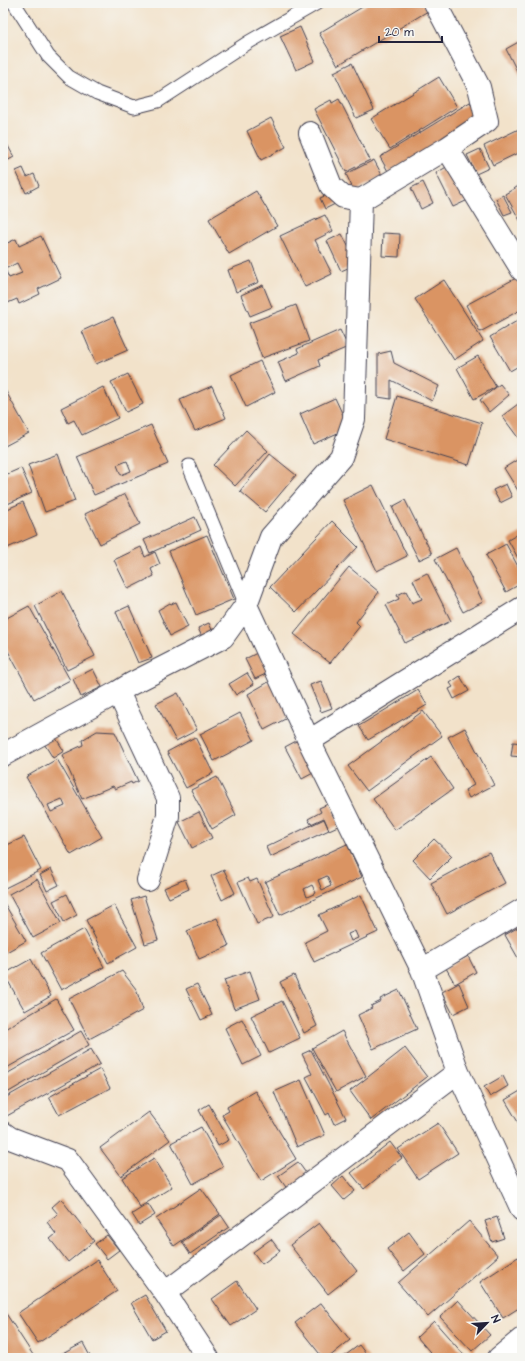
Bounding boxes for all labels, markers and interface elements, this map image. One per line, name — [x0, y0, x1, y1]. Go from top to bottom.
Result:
scale bar — [379, 18, 442, 44]
text: 20 m — [385, 24, 414, 41]
north arrow — [467, 1303, 507, 1343]
text: N — [487, 1313, 504, 1325]

